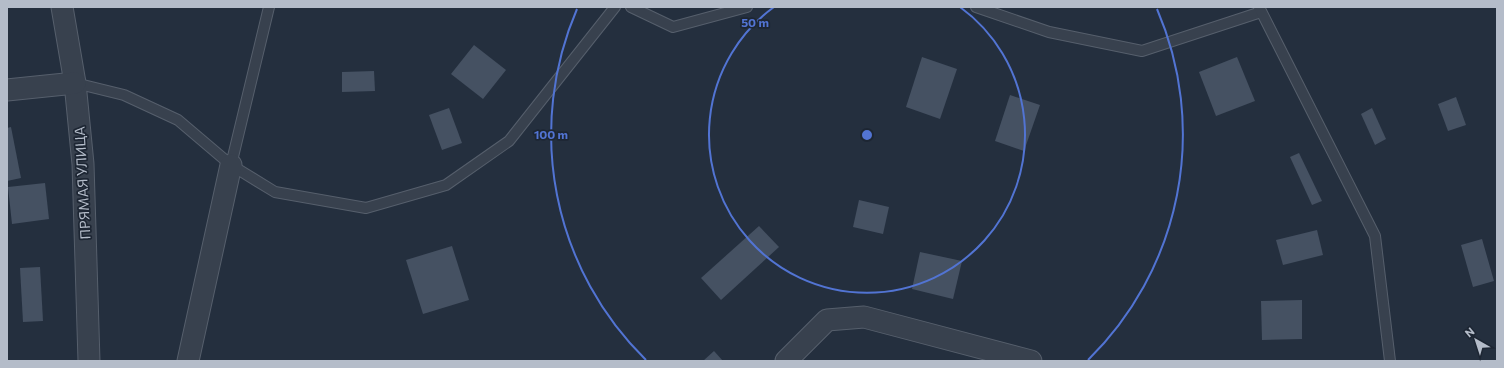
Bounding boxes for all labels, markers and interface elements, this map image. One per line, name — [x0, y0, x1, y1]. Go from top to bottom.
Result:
text: 50 m — [741, 15, 769, 29]
street label: ПРЯМАЯ УЛИЦА — [71, 126, 93, 240]
text: 100 m — [534, 127, 568, 141]
centre of rings — [860, 128, 874, 142]
north arrow — [1456, 320, 1496, 360]
text: N — [1462, 324, 1477, 339]

